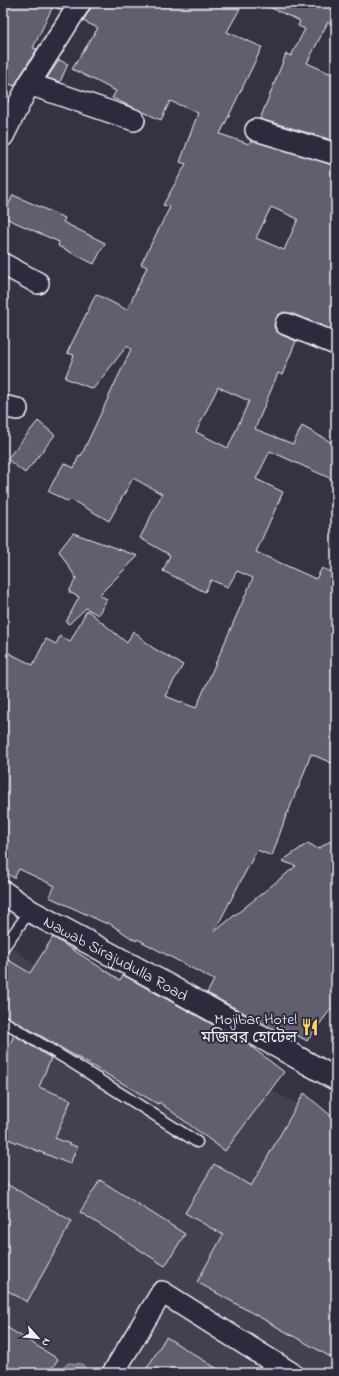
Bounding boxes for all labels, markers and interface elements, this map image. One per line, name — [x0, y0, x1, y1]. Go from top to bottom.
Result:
street label: Nawab Sirajudulla Road — [39, 910, 192, 1008]
place label: Mojibar Hotel মজিবর হোটেল — [200, 1008, 297, 1050]
restaurant icon: Mojibar Hotel মজিবর হোটেল — [300, 1017, 320, 1037]
north arrow — [18, 1318, 58, 1358]
text: N — [37, 1335, 55, 1349]

